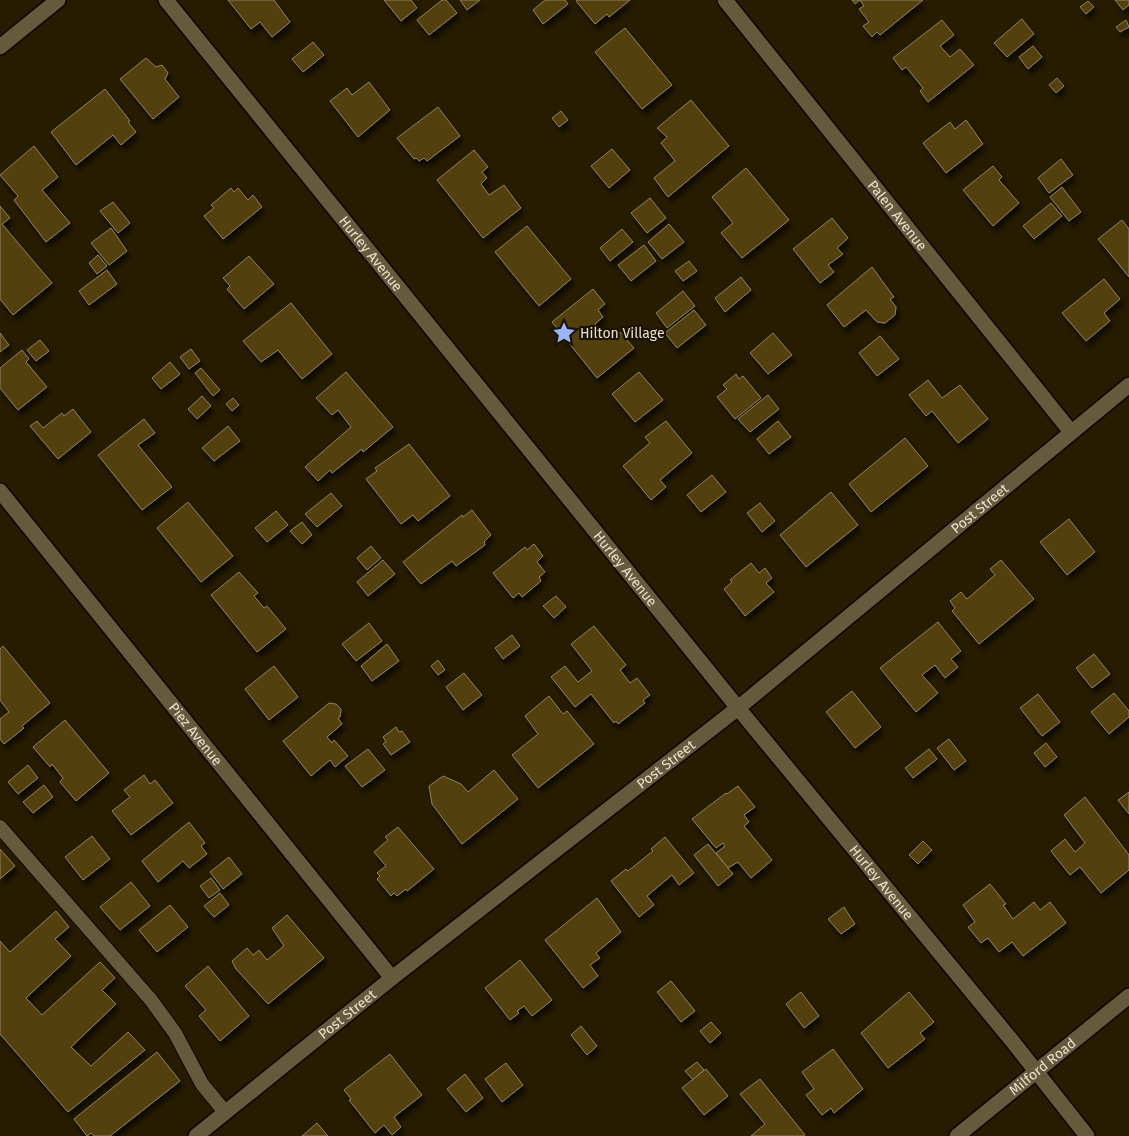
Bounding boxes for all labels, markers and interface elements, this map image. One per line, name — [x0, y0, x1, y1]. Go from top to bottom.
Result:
street label: Palen Avenue — [864, 177, 930, 254]
street label: Hurley Avenue — [335, 213, 406, 295]
place icon: Hilton Village — [551, 320, 577, 346]
place label: Hilton Village — [580, 325, 665, 342]
street label: Post Street — [948, 480, 1013, 537]
street label: Hurley Avenue — [590, 528, 660, 610]
street label: Piez Avenue — [165, 699, 226, 769]
street label: Post Street — [634, 736, 699, 793]
street label: Hurley Avenue — [845, 842, 917, 924]
street label: Post Street — [315, 986, 380, 1043]
street label: Milford Road — [1006, 1035, 1079, 1099]

